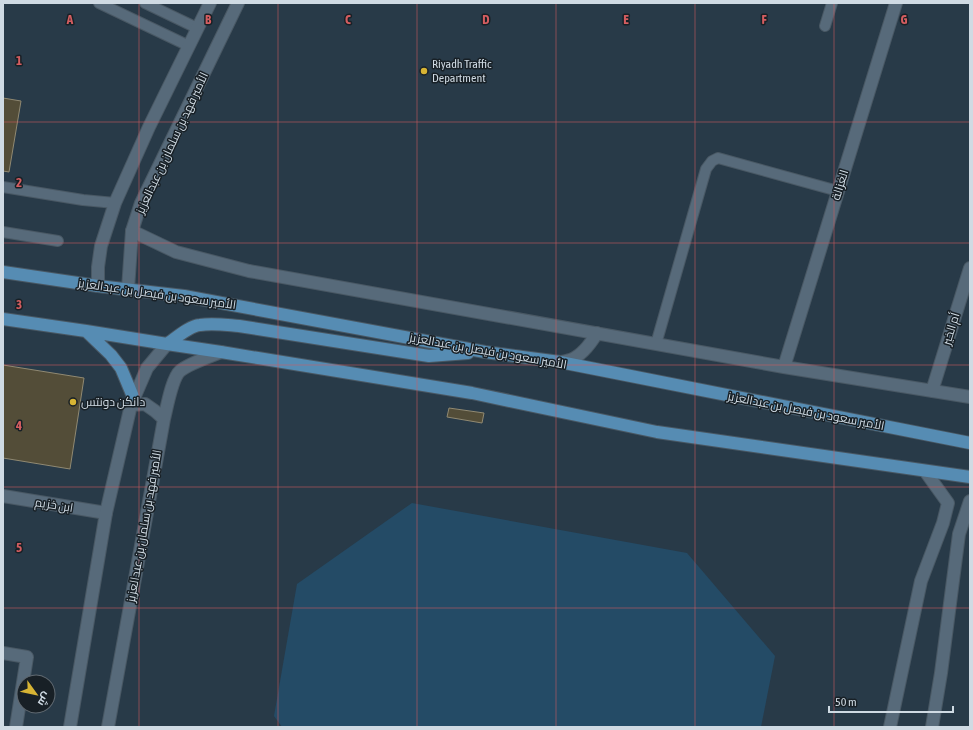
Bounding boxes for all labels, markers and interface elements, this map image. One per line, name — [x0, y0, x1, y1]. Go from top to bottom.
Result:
text: A — [66, 12, 74, 27]
text: B — [205, 12, 212, 27]
text: C — [345, 12, 351, 27]
text: D — [482, 12, 490, 27]
text: E — [623, 12, 629, 27]
text: F — [761, 12, 767, 27]
text: G — [901, 12, 908, 27]
text: 1 — [16, 53, 22, 68]
place label: Riyadh Traffic Department — [432, 57, 492, 85]
marker: Riyadh Traffic Department — [419, 66, 429, 76]
street label: الأمير فهد بن سلمان بن عبدالعزيز — [133, 70, 211, 217]
street label: الغزالة — [829, 168, 851, 202]
text: 2 — [16, 175, 22, 190]
street label: الأمير سعود بن فيصل بن عبدالعزيز — [76, 276, 237, 312]
text: 3 — [16, 297, 22, 312]
street label: أم الخير — [938, 311, 964, 348]
street label: الأمير سعود بن فيصل بن عبدالعزيز — [407, 330, 568, 372]
street label: الأمير سعود بن فيصل بن عبدالعزيز — [725, 389, 886, 433]
place label: دانكن دونتس — [81, 395, 145, 409]
marker: دانكن دونتس — [68, 397, 78, 407]
text: 4 — [15, 418, 22, 433]
street label: الأمير فهد بن سلمان بن عبدالعزيز — [124, 449, 164, 604]
street label: ابن خزيم — [34, 495, 74, 516]
text: 5 — [16, 540, 22, 555]
north arrow — [16, 674, 56, 714]
scale bar — [829, 688, 953, 714]
text: ش — [35, 690, 53, 709]
text: 50 m — [835, 695, 857, 709]

